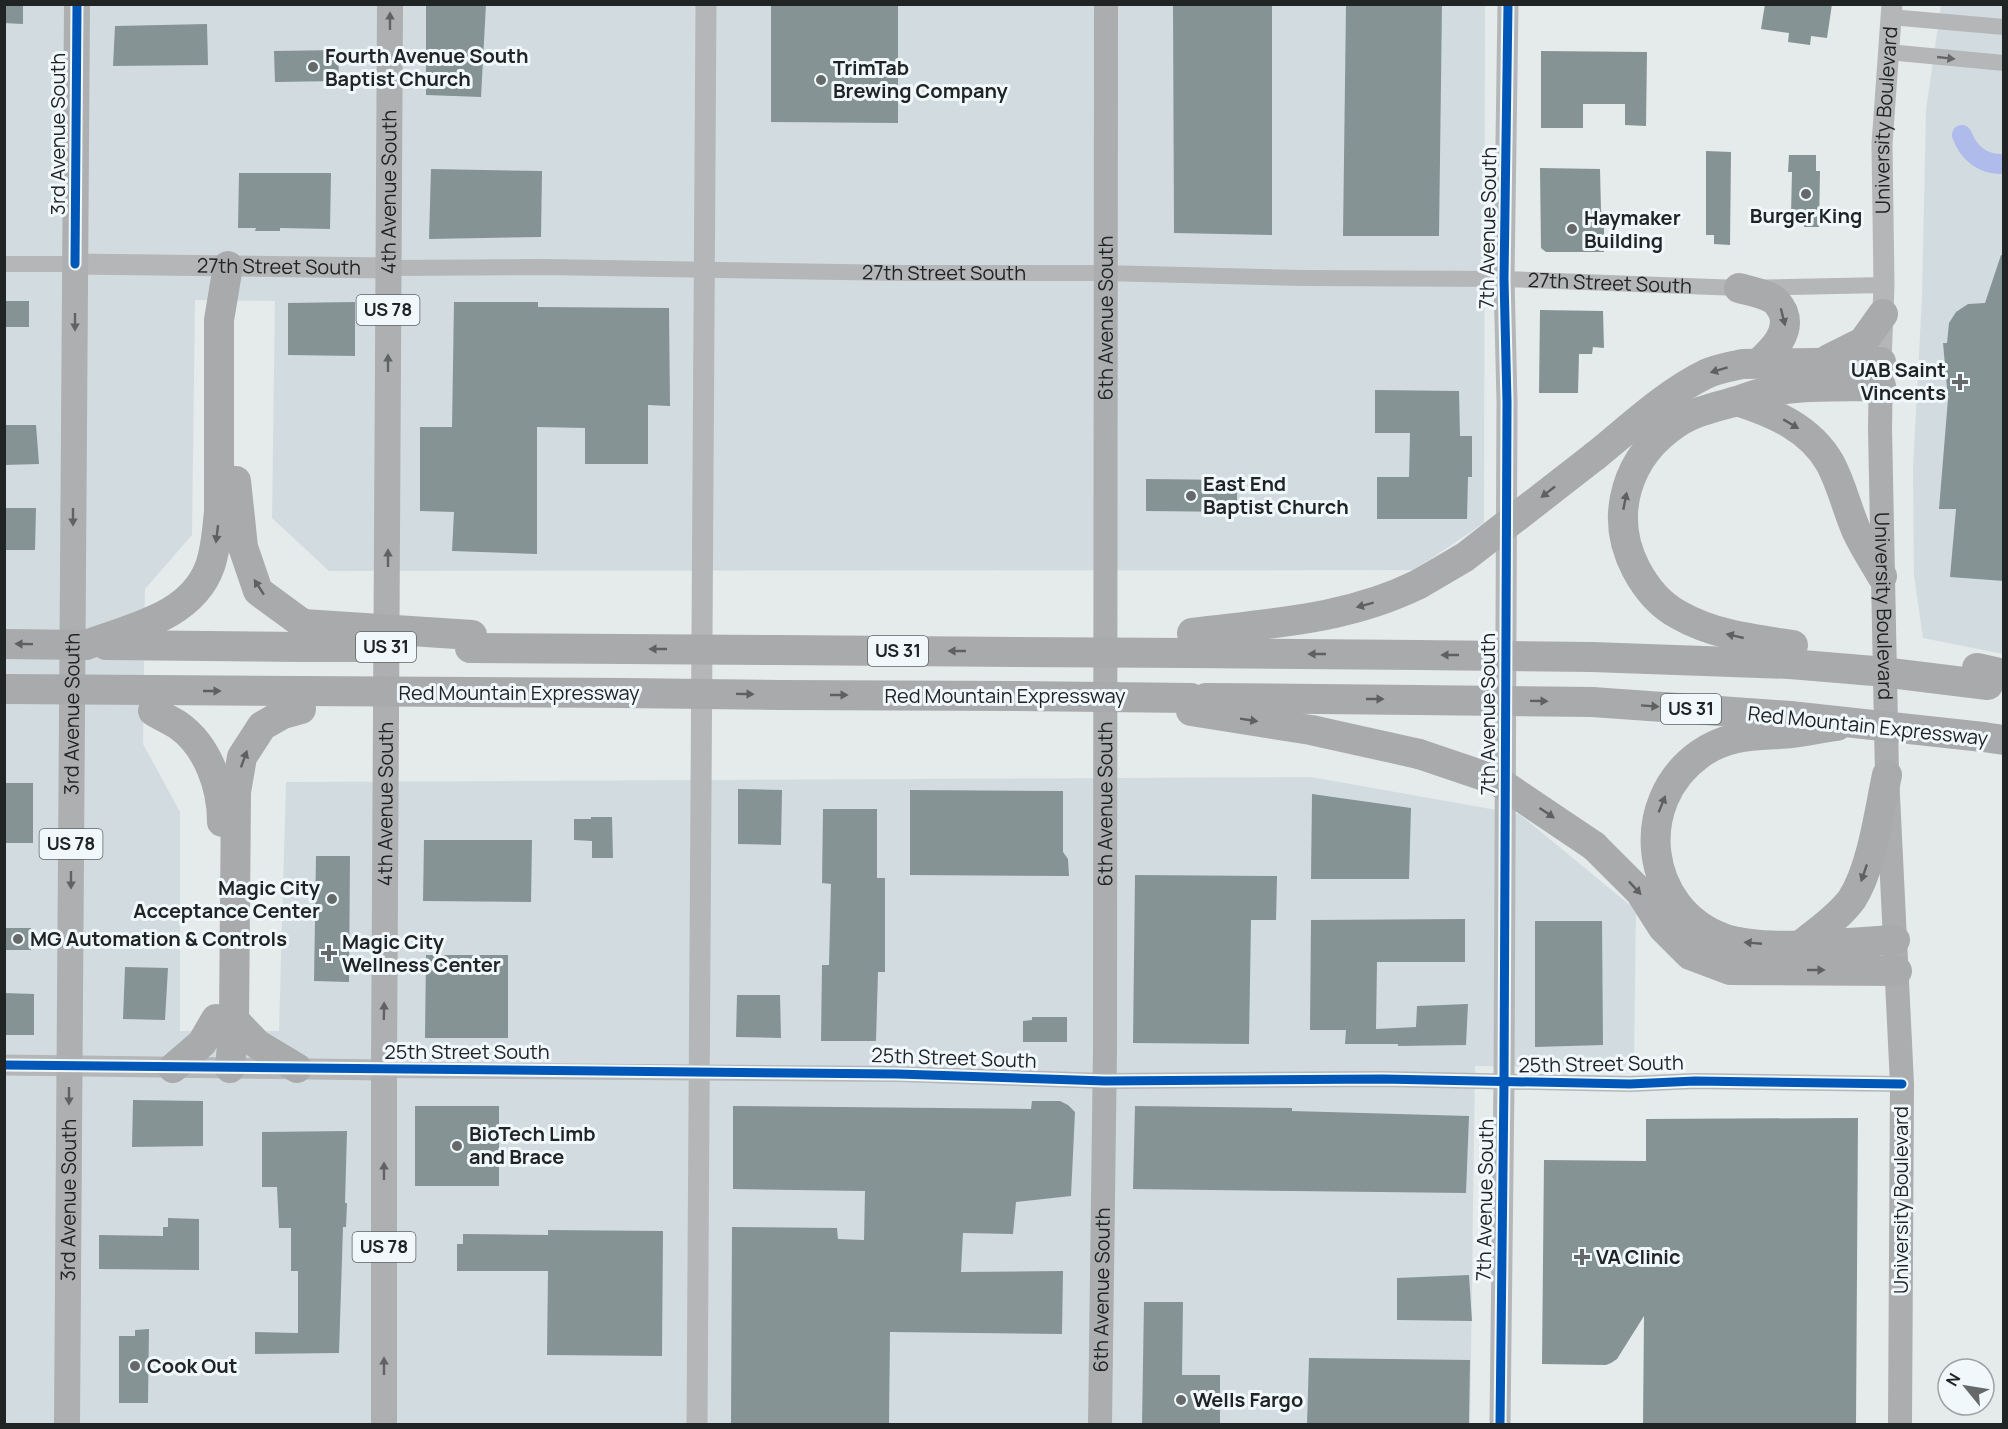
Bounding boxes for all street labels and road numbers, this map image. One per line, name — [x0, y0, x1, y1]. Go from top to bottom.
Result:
street label: University Boulevard — [1868, 25, 1903, 214]
street label: 3rd Avenue South — [44, 53, 71, 215]
street label: 4th Avenue South — [374, 110, 402, 274]
street label: 7th Avenue South — [1473, 147, 1502, 309]
street label: 6th Avenue South — [1092, 236, 1119, 400]
street label: 27th Street South — [197, 252, 361, 281]
street label: 27th Street South — [862, 258, 1026, 286]
street label: 27th Street South — [1527, 266, 1692, 299]
road number: US 78 — [356, 295, 420, 325]
street label: University Boulevard — [1869, 512, 1899, 700]
road number: US 31 — [356, 632, 416, 662]
street label: 3rd Avenue South — [57, 633, 86, 795]
street label: 7th Avenue South — [1474, 633, 1501, 795]
road number: US 31 — [868, 636, 928, 666]
street label: Red Mountain Expressway — [398, 679, 640, 706]
street label: Red Mountain Expressway — [884, 682, 1126, 709]
road number: US 31 — [1661, 694, 1721, 724]
street label: Red Mountain Expressway — [1747, 699, 1990, 752]
street label: 4th Avenue South — [371, 722, 399, 886]
street label: 6th Avenue South — [1091, 722, 1118, 886]
road number: US 78 — [40, 829, 103, 859]
street label: 25th Street South — [384, 1038, 550, 1065]
street label: 25th Street South — [871, 1041, 1037, 1074]
street label: 25th Street South — [1518, 1049, 1684, 1078]
street label: University Boulevard — [1887, 1106, 1914, 1294]
street label: 3rd Avenue South — [54, 1119, 82, 1281]
street label: 7th Avenue South — [1470, 1119, 1499, 1281]
street label: 6th Avenue South — [1087, 1207, 1116, 1373]
road number: US 78 — [352, 1232, 416, 1262]

